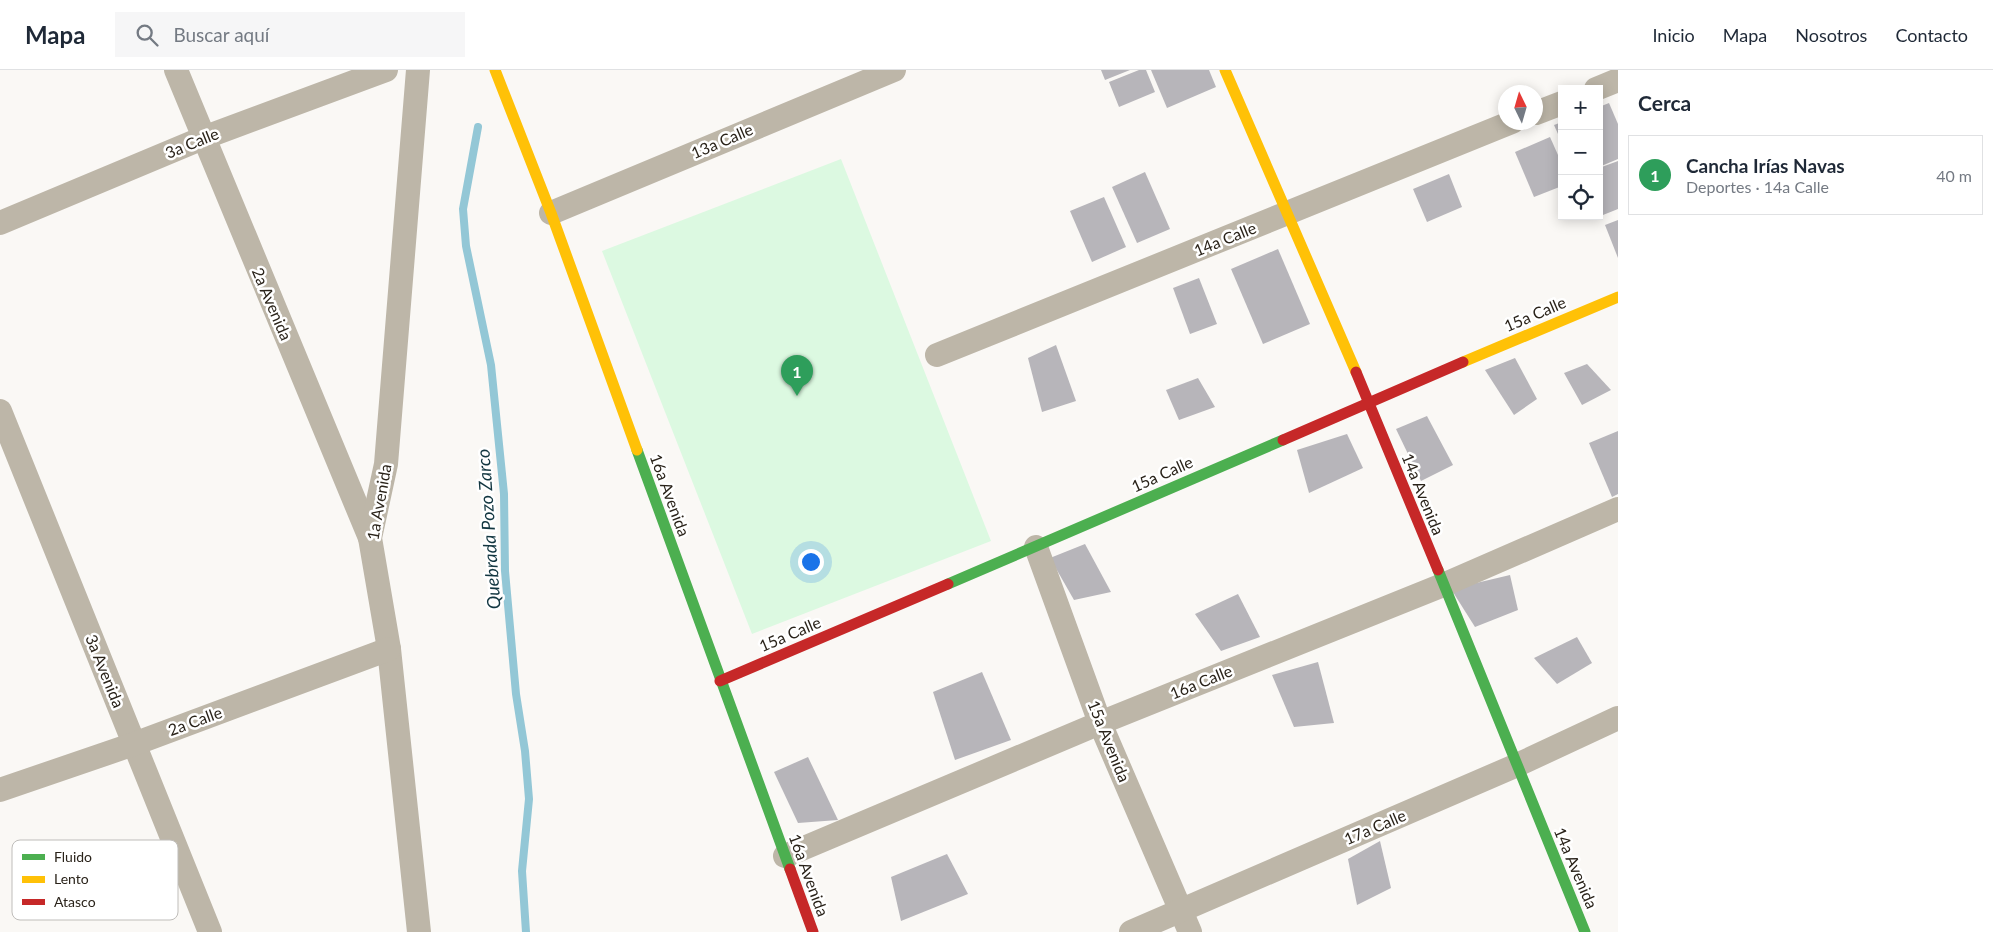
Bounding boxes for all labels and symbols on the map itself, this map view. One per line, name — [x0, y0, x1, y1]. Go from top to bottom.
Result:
north arrow — [1498, 85, 1543, 130]
street label: 13a Calle — [688, 119, 756, 162]
street label: 3a Calle — [162, 123, 221, 162]
street label: 14a Calle — [1191, 218, 1259, 260]
street label: 2a Avenida — [249, 265, 296, 343]
street label: 15a Calle — [1501, 292, 1569, 335]
pin: 1 — [781, 355, 813, 396]
water label: Quebrada Pozo Zarco — [471, 448, 505, 610]
street label: 14a Avenida — [1398, 450, 1448, 537]
street label: 16a Avenida — [647, 451, 694, 539]
street label: 15a Calle — [1128, 452, 1195, 495]
street label: 1a Avenida — [362, 462, 395, 542]
your location — [798, 549, 824, 575]
street label: 15a Calle — [756, 612, 824, 655]
street label: 3a Avenida — [82, 631, 129, 710]
street label: 16a Calle — [1167, 661, 1235, 703]
street label: 15a Avenida — [1084, 697, 1134, 784]
street label: 2a Calle — [165, 702, 224, 739]
street label: 17a Calle — [1341, 805, 1409, 848]
street label: 14a Avenida — [1551, 824, 1602, 911]
street label: 16a Avenida — [786, 831, 833, 919]
legend — [12, 840, 178, 920]
text: Fluido — [54, 848, 92, 865]
text: Lento — [54, 870, 89, 887]
text: Atasco — [54, 893, 96, 910]

